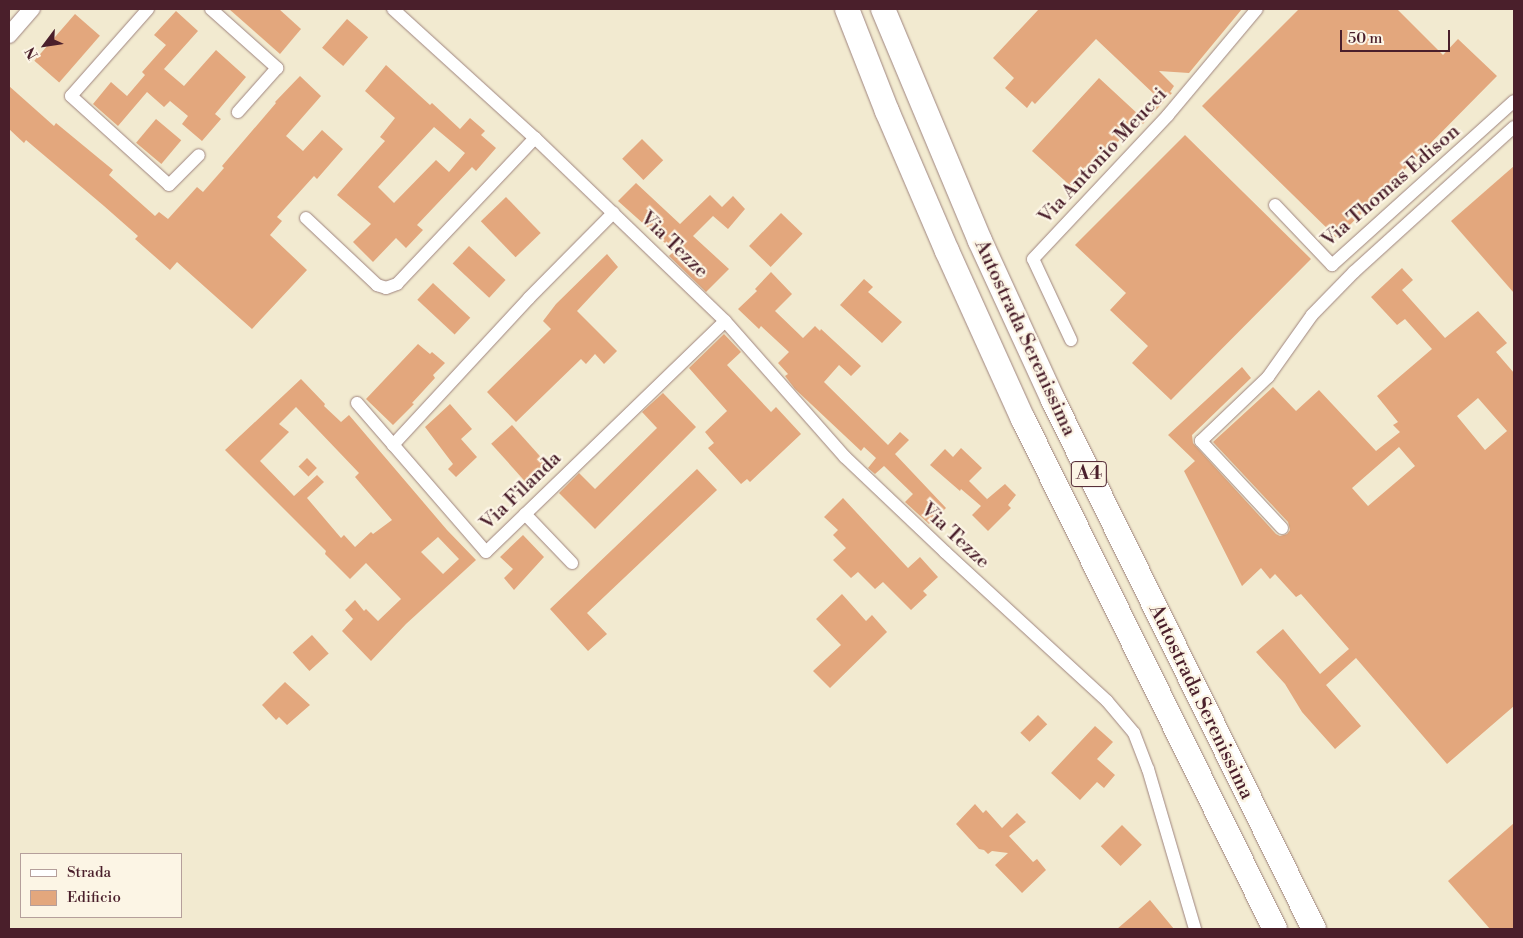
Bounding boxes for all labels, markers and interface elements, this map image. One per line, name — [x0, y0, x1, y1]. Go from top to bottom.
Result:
north arrow — [20, 20, 70, 70]
scale bar — [1343, 20, 1453, 52]
text: 50 m — [1348, 29, 1382, 48]
text: N — [22, 43, 43, 62]
street label: Via Antonio Meucci — [1034, 83, 1172, 229]
street label: Via Thomas Edison — [1317, 120, 1465, 252]
street label: Via Tezze — [635, 207, 713, 283]
street label: Autostrada Serenissima — [969, 236, 1081, 440]
street label: Via Filanda — [476, 447, 566, 535]
road number: A4 — [1070, 458, 1108, 490]
street label: Via Tezze — [915, 498, 995, 574]
street label: Autostrada Serenissima — [1143, 601, 1259, 803]
legend — [20, 853, 182, 918]
text: Strada — [67, 863, 111, 882]
text: Edificio — [67, 888, 121, 907]

